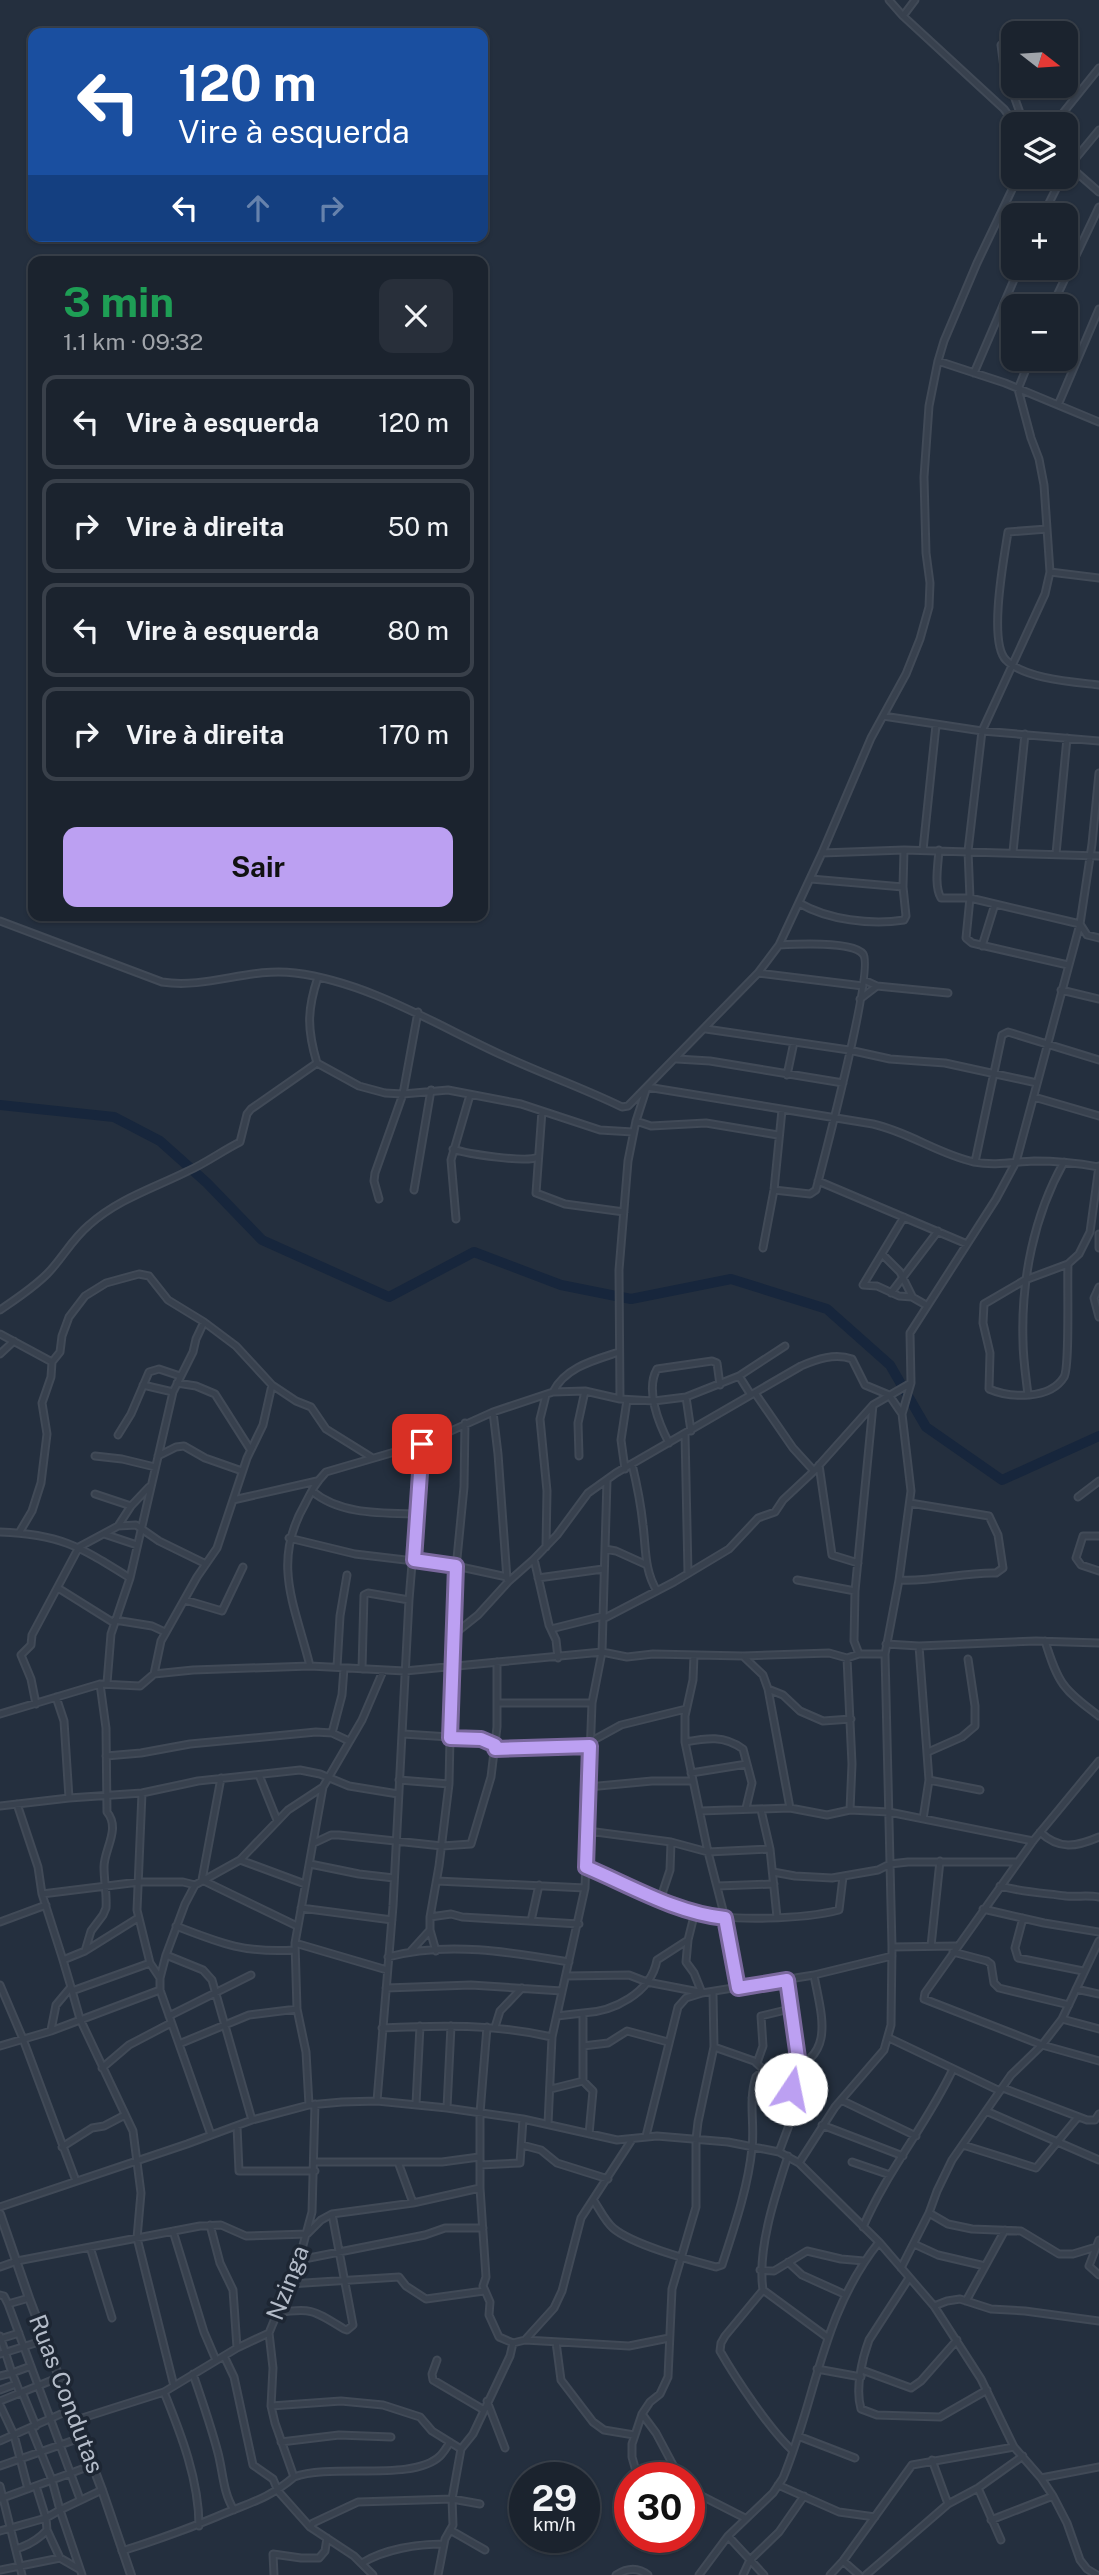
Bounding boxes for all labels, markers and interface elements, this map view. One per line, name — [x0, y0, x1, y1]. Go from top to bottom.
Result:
north arrow — [1001, 21, 1078, 98]
map controls — [1001, 21, 1078, 371]
text: 120 m — [178, 54, 317, 112]
icon: left — [63, 56, 154, 147]
button: layers — [1001, 112, 1078, 189]
text: Vire à esquerda — [178, 113, 410, 150]
icon: left — [166, 189, 204, 227]
icon: ahead — [239, 189, 277, 227]
icon: right — [312, 189, 350, 227]
button: + — [1001, 203, 1078, 280]
text: 3 min — [63, 277, 174, 326]
button: close — [379, 279, 453, 353]
button: − — [1001, 294, 1078, 371]
text: 1.1 km · 09:32 — [63, 328, 203, 355]
icon: left — [67, 403, 105, 441]
text: Vire à esquerda — [126, 407, 319, 438]
text: 120 m — [378, 407, 449, 438]
icon: right — [67, 507, 105, 545]
text: Vire à direita — [126, 511, 284, 542]
text: 50 m — [388, 511, 449, 542]
icon: left — [67, 611, 105, 649]
text: Vire à esquerda — [126, 615, 319, 646]
text: 80 m — [388, 615, 449, 646]
icon: right — [67, 715, 105, 753]
text: Vire à direita — [126, 719, 284, 750]
text: 170 m — [379, 719, 449, 750]
button: Sair — [63, 827, 453, 907]
pin — [392, 1414, 452, 1474]
icon: arrive — [403, 1425, 441, 1463]
position arrow — [754, 2052, 828, 2126]
street label: Nzinga — [260, 2241, 314, 2324]
street label: Ruas Condutas — [24, 2310, 110, 2477]
speed limit sign: 30 — [614, 2462, 705, 2553]
text: 29 — [532, 2478, 577, 2519]
text: km/h — [533, 2514, 576, 2535]

